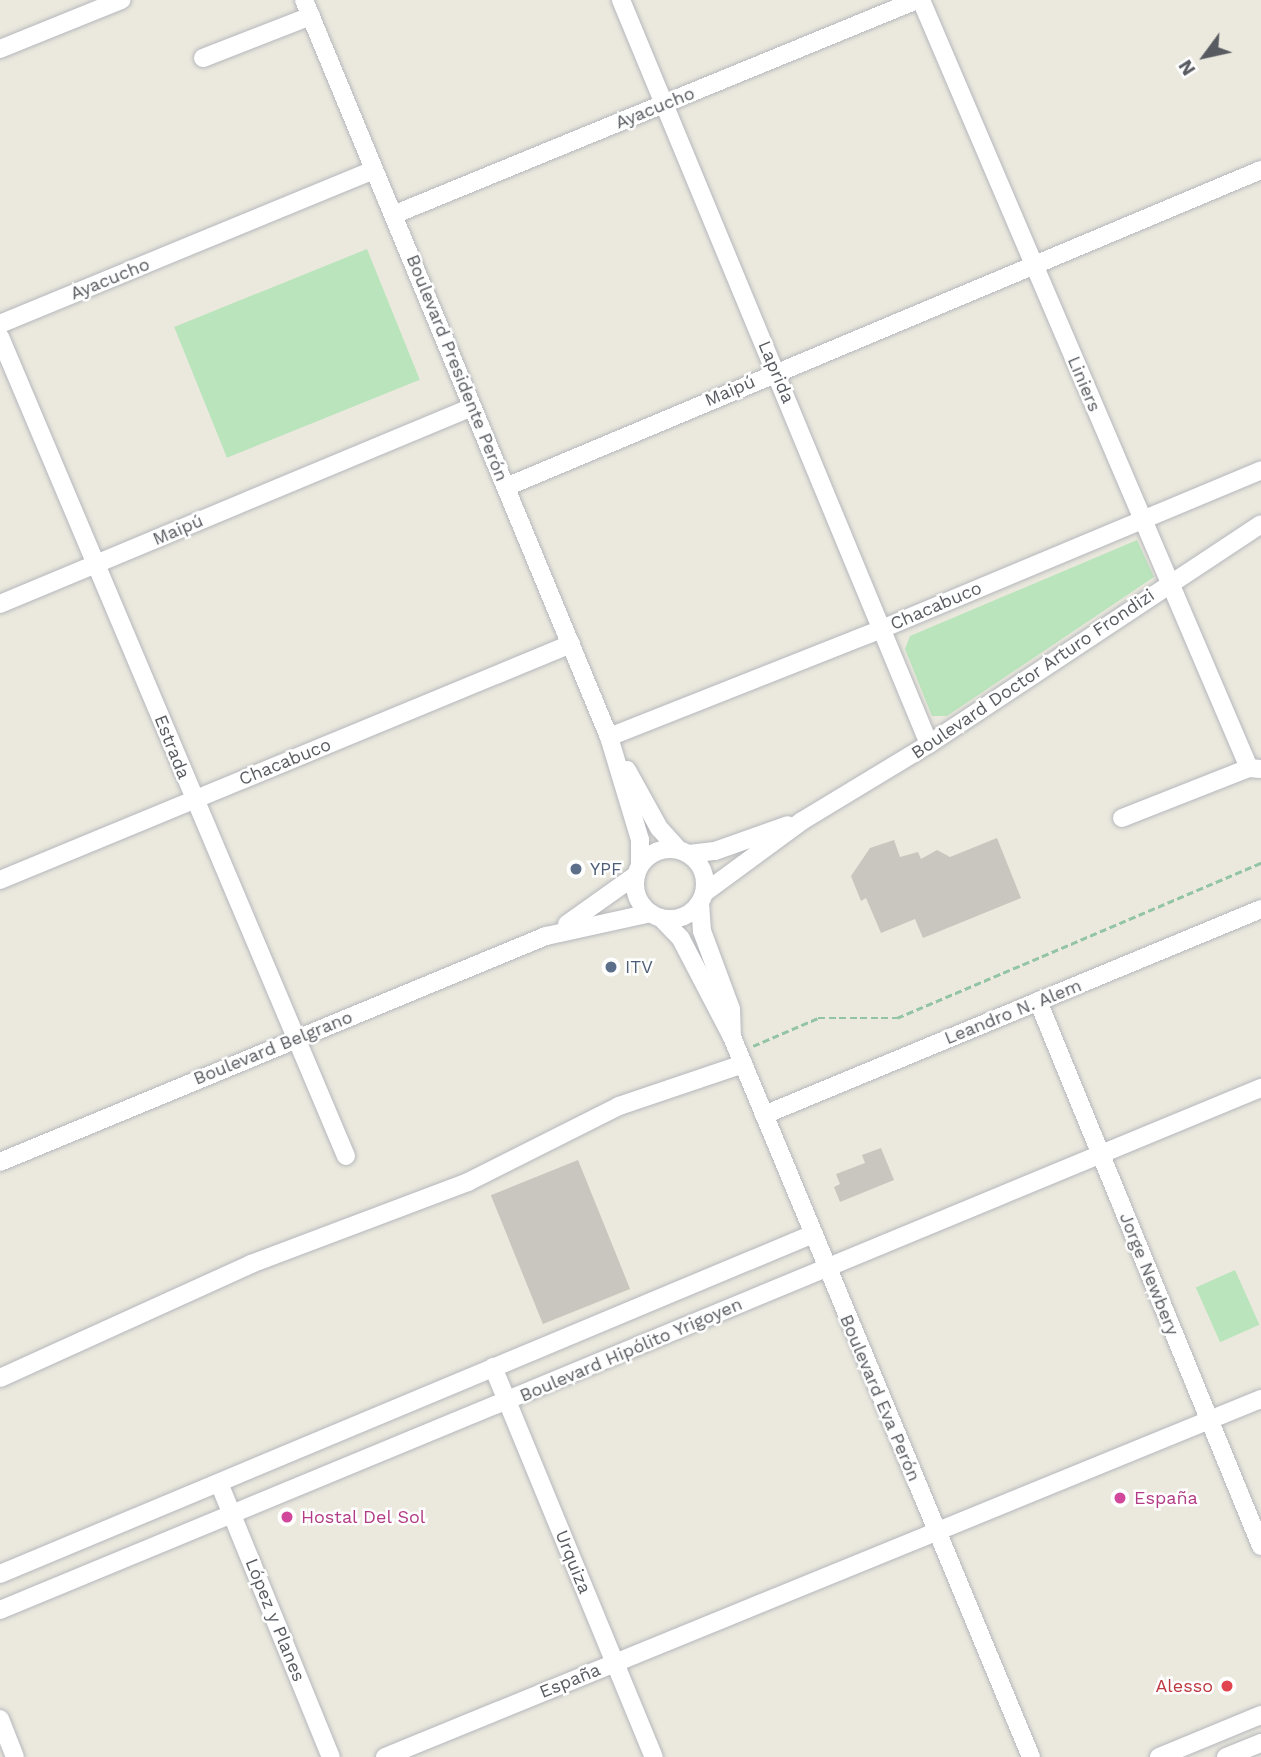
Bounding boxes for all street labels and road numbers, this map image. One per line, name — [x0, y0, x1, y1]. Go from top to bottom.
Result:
street label: Ayacucho — [612, 82, 698, 134]
street label: Boulevard Presidente Perón — [402, 251, 512, 485]
street label: Ayacucho — [67, 253, 153, 305]
street label: Laprida — [753, 337, 799, 407]
street label: Liniers — [1063, 353, 1105, 415]
street label: Maipú — [702, 371, 758, 411]
street label: Maipú — [150, 510, 206, 550]
street label: Chacabuco — [887, 577, 985, 635]
street label: Boulevard Doctor Arturo Frondizi — [907, 584, 1159, 764]
street label: Estrada — [149, 712, 195, 782]
street label: Chacabuco — [236, 734, 334, 790]
street label: Leandro N. Alem — [941, 975, 1085, 1049]
street label: Boulevard Belgrano — [190, 1006, 356, 1090]
street label: Jorge Newbery — [1115, 1209, 1183, 1339]
street label: Boulevard Hipólito Yrigoyen — [516, 1293, 746, 1407]
street label: Boulevard Eva Perón — [835, 1311, 925, 1485]
street label: Urquiza — [550, 1527, 596, 1597]
street label: López y Planes — [240, 1555, 310, 1685]
street label: España — [536, 1659, 604, 1703]

